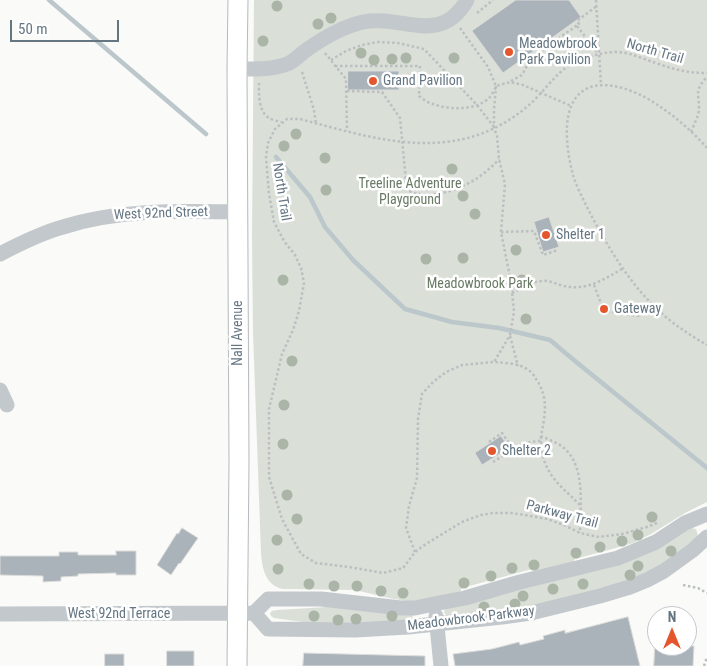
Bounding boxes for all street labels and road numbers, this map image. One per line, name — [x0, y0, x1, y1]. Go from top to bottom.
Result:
street label: North Trail — [625, 36, 685, 68]
street label: North Trail — [268, 162, 294, 222]
street label: West 92nd Street — [114, 204, 208, 224]
street label: Nall Avenue — [230, 300, 246, 366]
street label: Parkway Trail — [524, 497, 600, 533]
street label: Meadowbrook Parkway — [406, 603, 536, 635]
street label: West 92nd Terrace — [68, 606, 170, 622]

